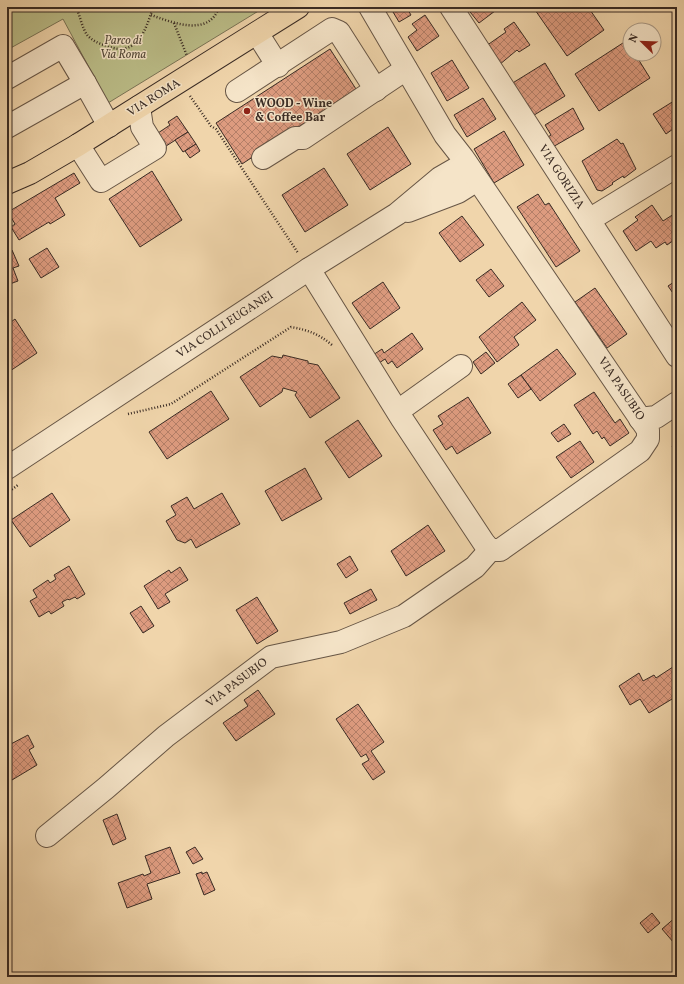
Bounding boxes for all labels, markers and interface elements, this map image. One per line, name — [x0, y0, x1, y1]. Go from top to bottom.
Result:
north arrow — [622, 22, 662, 62]
text: N — [626, 32, 643, 45]
park label: Parco di Via Roma — [100, 33, 146, 63]
street label: VIA ROMA — [124, 75, 184, 121]
place label: WOOD - Wine & Coffee Bar — [255, 96, 332, 126]
marker: WOOD - Wine & Coffee Bar — [242, 106, 252, 116]
street label: VIA GORIZIA — [534, 142, 588, 213]
street label: VIA COLLI EUGANEI — [174, 288, 276, 362]
street label: VIA PASUBIO — [594, 354, 648, 424]
street label: VIA PASUBIO — [203, 654, 271, 711]

